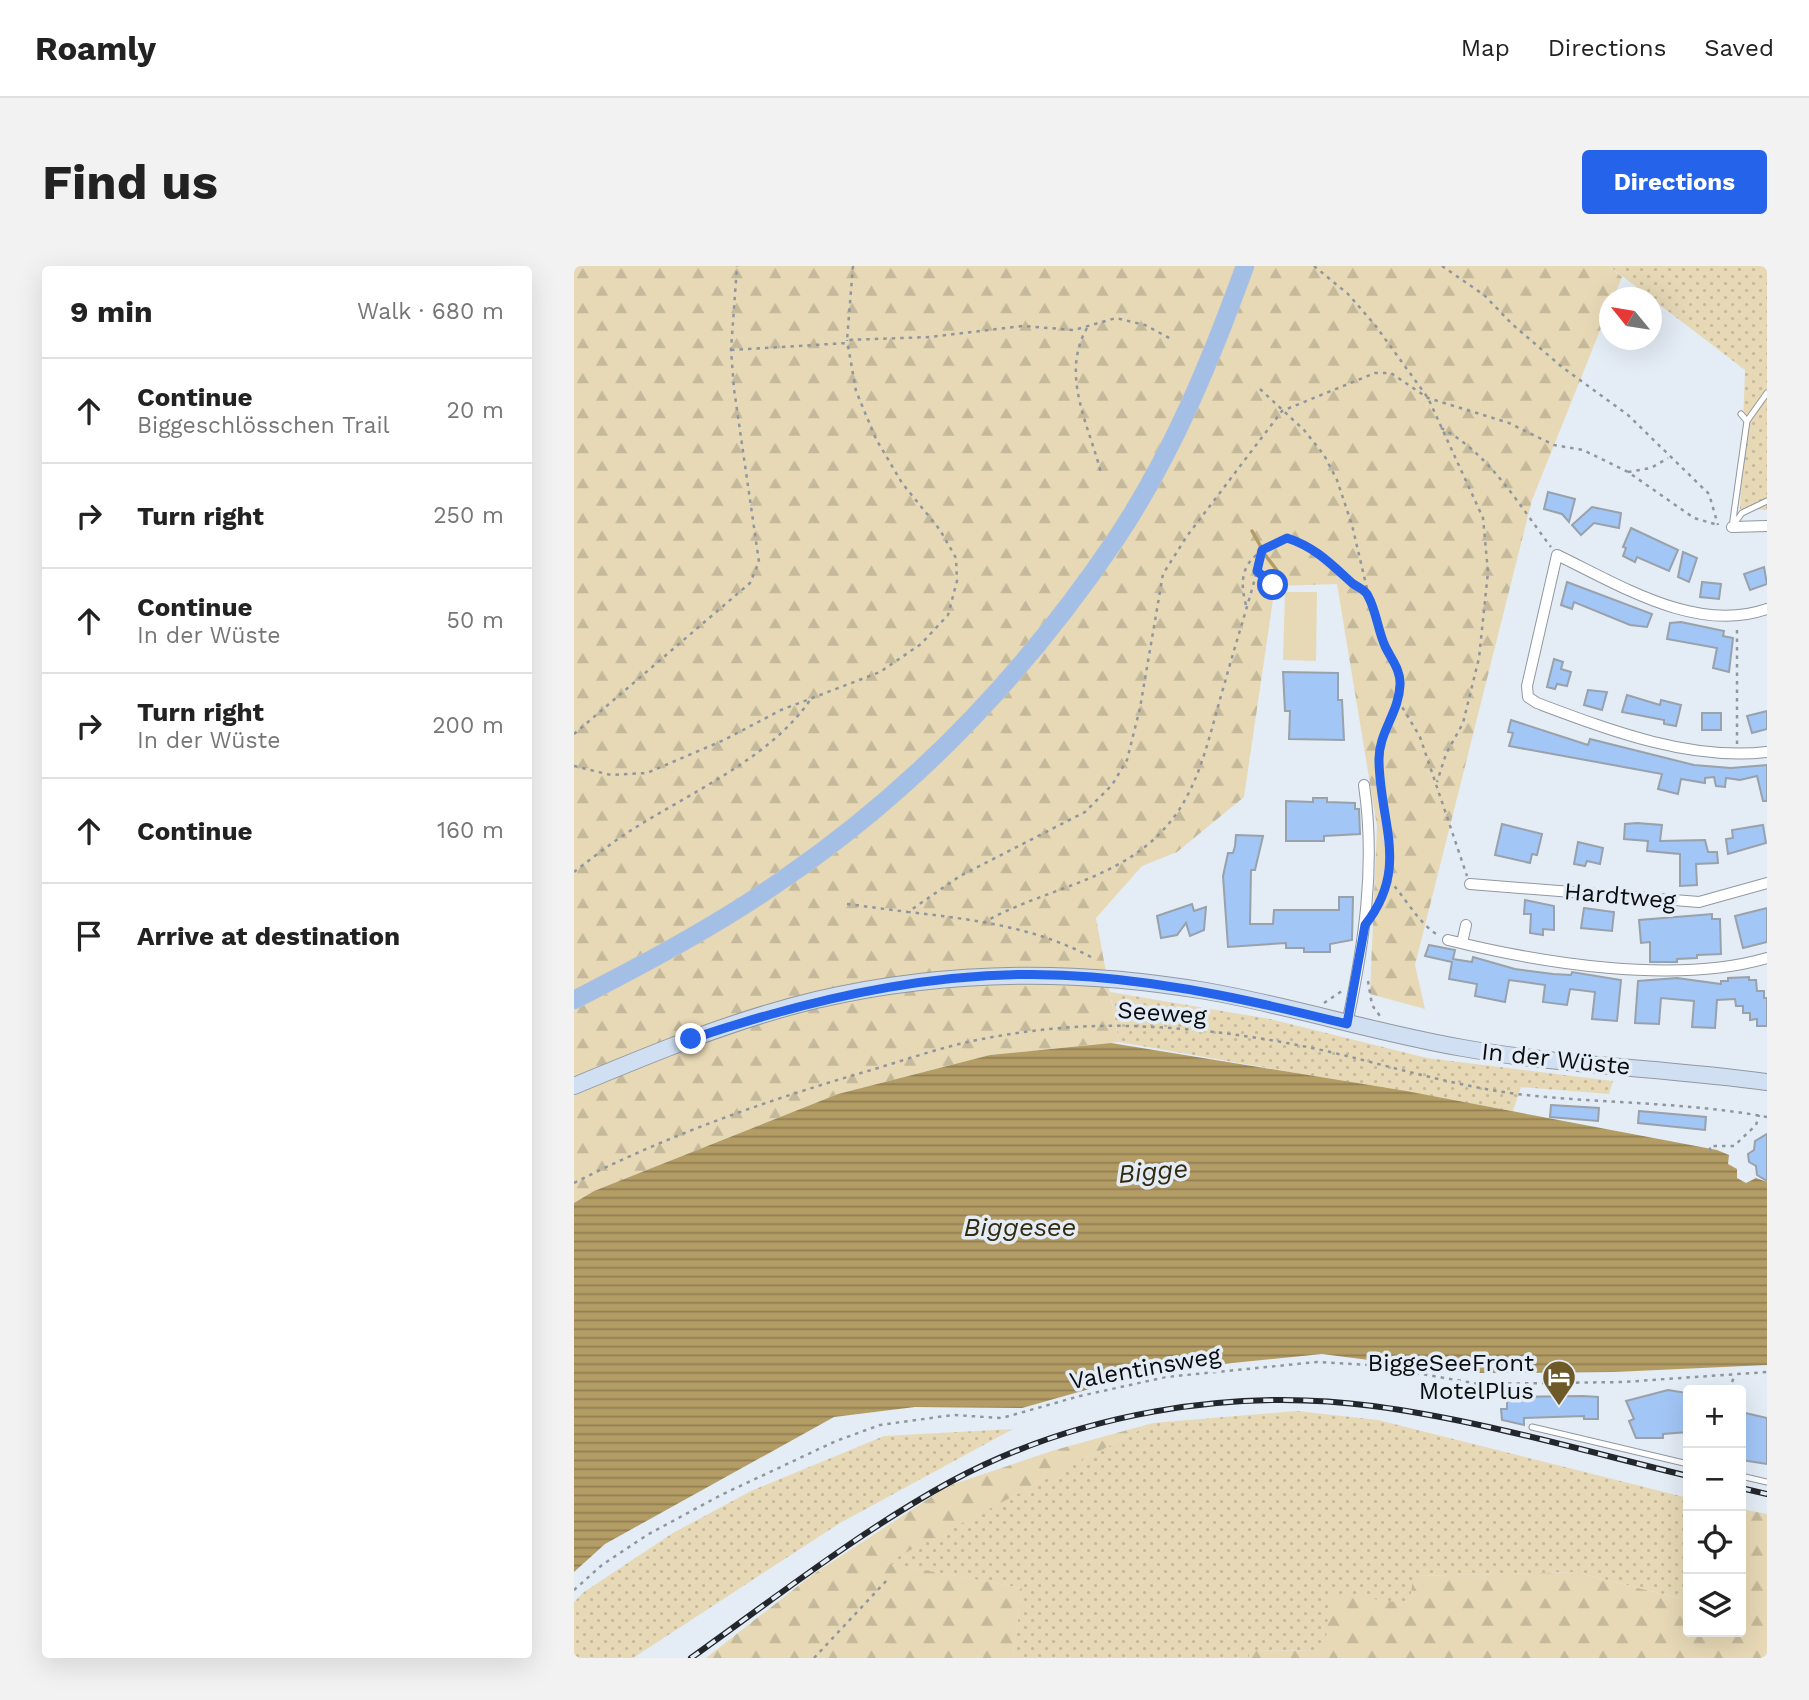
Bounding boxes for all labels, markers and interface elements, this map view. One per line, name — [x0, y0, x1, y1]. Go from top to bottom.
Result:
text: Roamly — [35, 29, 156, 68]
text: Map — [1461, 34, 1510, 62]
text: Directions — [1548, 34, 1666, 62]
text: Saved — [1704, 34, 1774, 62]
button: Directions — [1582, 150, 1767, 214]
text: Find us — [42, 153, 218, 211]
north arrow — [1599, 287, 1662, 350]
text: 9 min — [70, 294, 153, 329]
text: Walk · 680 m — [357, 298, 504, 325]
text: Continue — [137, 382, 253, 412]
icon: ahead — [70, 392, 108, 430]
text: 20 m — [447, 397, 504, 424]
text: Biggeschlösschen Trail — [137, 412, 390, 439]
icon: right — [70, 497, 108, 535]
text: Turn right — [137, 501, 264, 531]
text: 250 m — [433, 502, 504, 529]
route start — [1257, 569, 1288, 600]
text: Continue — [137, 592, 253, 622]
icon: ahead — [70, 602, 108, 640]
text: 50 m — [447, 607, 504, 634]
text: In der Wüste — [137, 622, 281, 649]
text: Turn right — [137, 697, 264, 727]
icon: right — [70, 707, 108, 745]
text: 200 m — [432, 712, 504, 739]
text: In der Wüste — [137, 727, 281, 754]
icon: ahead — [70, 812, 108, 850]
text: Continue — [137, 816, 253, 846]
text: 160 m — [437, 817, 504, 844]
street label: Hardtweg — [1563, 877, 1677, 915]
icon: arrive — [70, 917, 108, 955]
text: Arrive at destination — [137, 921, 400, 951]
street label: Seeweg — [1117, 996, 1208, 1030]
route end — [675, 1023, 706, 1054]
street label: In der Wüste — [1480, 1037, 1632, 1081]
water label: Bigge — [1117, 1153, 1189, 1189]
water label: Biggesee — [964, 1212, 1076, 1242]
street label: Valentinsweg — [1067, 1341, 1223, 1395]
place label: BiggeSeeFront MotelPlus — [1368, 1349, 1534, 1405]
hotel icon: BiggeSeeFront MotelPlus — [1540, 1358, 1578, 1407]
map controls — [1683, 1385, 1746, 1637]
button: + — [1683, 1385, 1746, 1448]
button: − — [1683, 1448, 1746, 1511]
button: locate — [1683, 1511, 1746, 1574]
button: layers — [1683, 1574, 1746, 1637]

